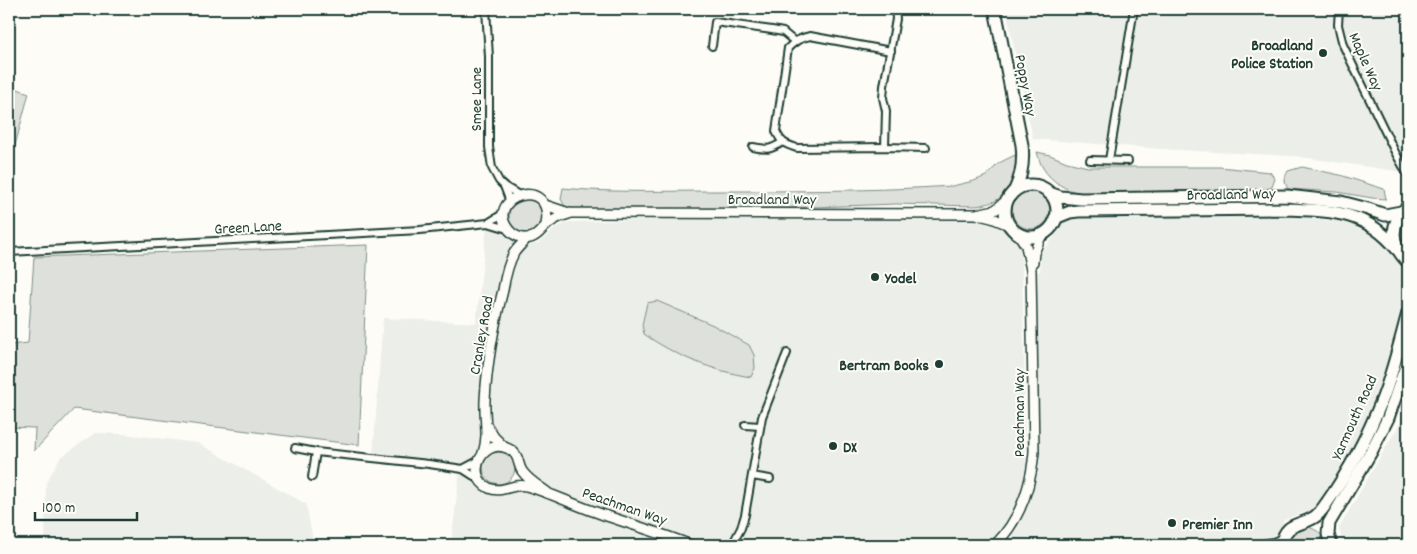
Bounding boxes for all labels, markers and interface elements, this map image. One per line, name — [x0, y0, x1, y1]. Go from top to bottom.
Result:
street label: Maple Way — [1342, 29, 1388, 95]
place label: Broadland Police Station — [1231, 35, 1313, 76]
marker: Broadland Police Station — [1317, 47, 1329, 59]
street label: Poppy Way — [1007, 53, 1042, 119]
street label: Smee Lane — [466, 67, 489, 131]
street label: Broadland Way — [1186, 183, 1276, 208]
street label: Broadland Way — [728, 189, 817, 212]
street label: Green Lane — [214, 215, 283, 242]
place label: Yodel — [884, 268, 917, 291]
marker: Yodel — [869, 271, 881, 283]
street label: Cranley Road — [464, 294, 501, 377]
place label: Bertram Books — [839, 355, 929, 378]
marker: Bertram Books — [933, 358, 945, 370]
street label: Peachman Way — [1009, 368, 1032, 457]
street label: Yarmouth Road — [1326, 372, 1384, 464]
place label: DX — [843, 437, 857, 460]
marker: DX — [827, 440, 839, 452]
street label: Peachman Way — [579, 482, 670, 533]
scale bar — [35, 489, 138, 521]
text: 100 m — [42, 498, 75, 520]
place label: Premier Inn — [1182, 514, 1253, 537]
marker: Premier Inn — [1166, 517, 1178, 529]

